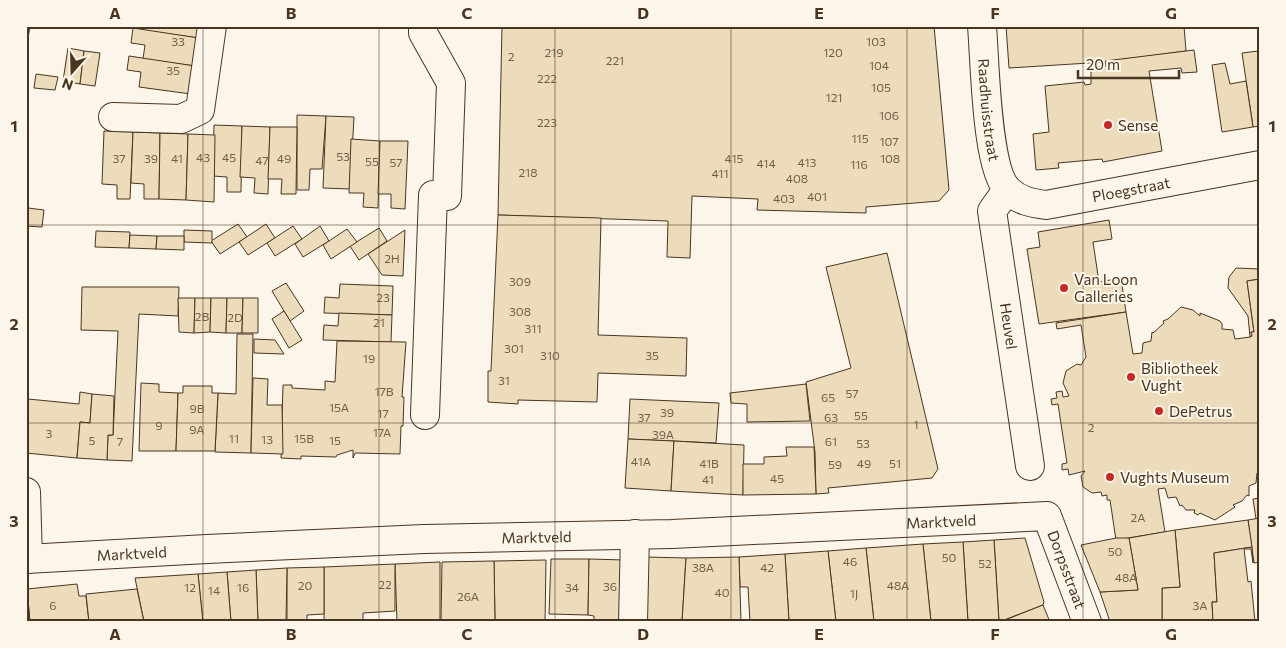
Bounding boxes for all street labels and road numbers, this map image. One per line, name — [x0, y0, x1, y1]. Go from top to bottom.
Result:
street label: Raadhuisstraat — [975, 58, 1004, 163]
street label: Ploegstraat — [1091, 173, 1172, 205]
street label: Heuvel — [997, 301, 1021, 350]
street label: Marktveld — [906, 510, 977, 532]
street label: Marktveld — [501, 527, 572, 546]
street label: Dorpsstraat — [1044, 528, 1090, 611]
street label: Marktveld — [96, 542, 167, 564]

